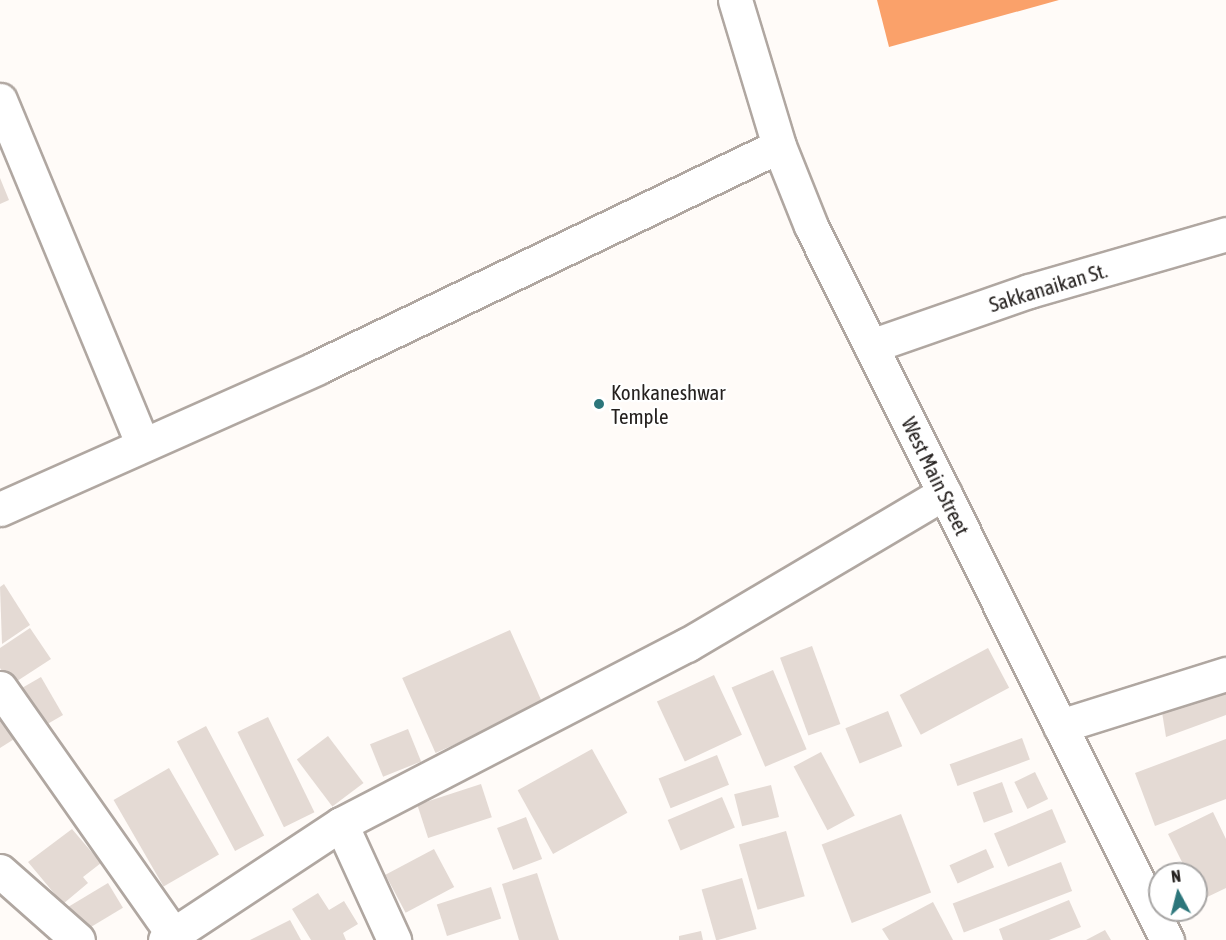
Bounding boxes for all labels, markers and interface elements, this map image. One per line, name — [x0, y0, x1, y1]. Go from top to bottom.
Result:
street label: Sakkanaikan St. — [986, 257, 1110, 317]
place label: Konkaneshwar Temple — [611, 379, 726, 429]
marker: Konkaneshwar Temple — [592, 397, 606, 411]
street label: West Main Street — [897, 413, 975, 539]
north arrow — [1148, 862, 1208, 922]
text: N — [1170, 867, 1182, 886]

